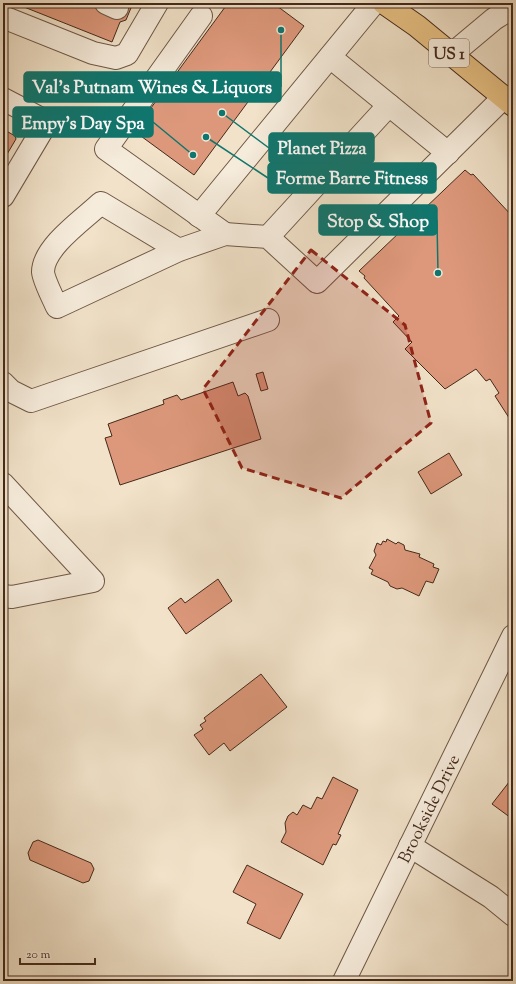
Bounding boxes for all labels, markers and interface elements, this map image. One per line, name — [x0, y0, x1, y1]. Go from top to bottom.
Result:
road number: US 1 — [429, 39, 469, 67]
callout: Val's Putnam Wines & Liquors — [24, 72, 281, 102]
text: Val's Putnam Wines & Liquors — [32, 76, 272, 102]
callout: Empy's Day Spa — [13, 107, 153, 137]
text: Empy's Day Spa — [21, 112, 145, 138]
callout: Planet Pizza — [269, 133, 374, 163]
text: Planet Pizza — [277, 137, 367, 163]
callout: Forme Barre Fitness — [268, 163, 436, 193]
text: Forme Barre Fitness — [276, 167, 428, 193]
callout: Stop & Shop — [319, 205, 437, 235]
text: Stop & Shop — [327, 210, 429, 236]
street label: Brookside Drive — [393, 751, 467, 868]
scale bar — [20, 940, 95, 966]
text: 20 m — [26, 946, 51, 964]

